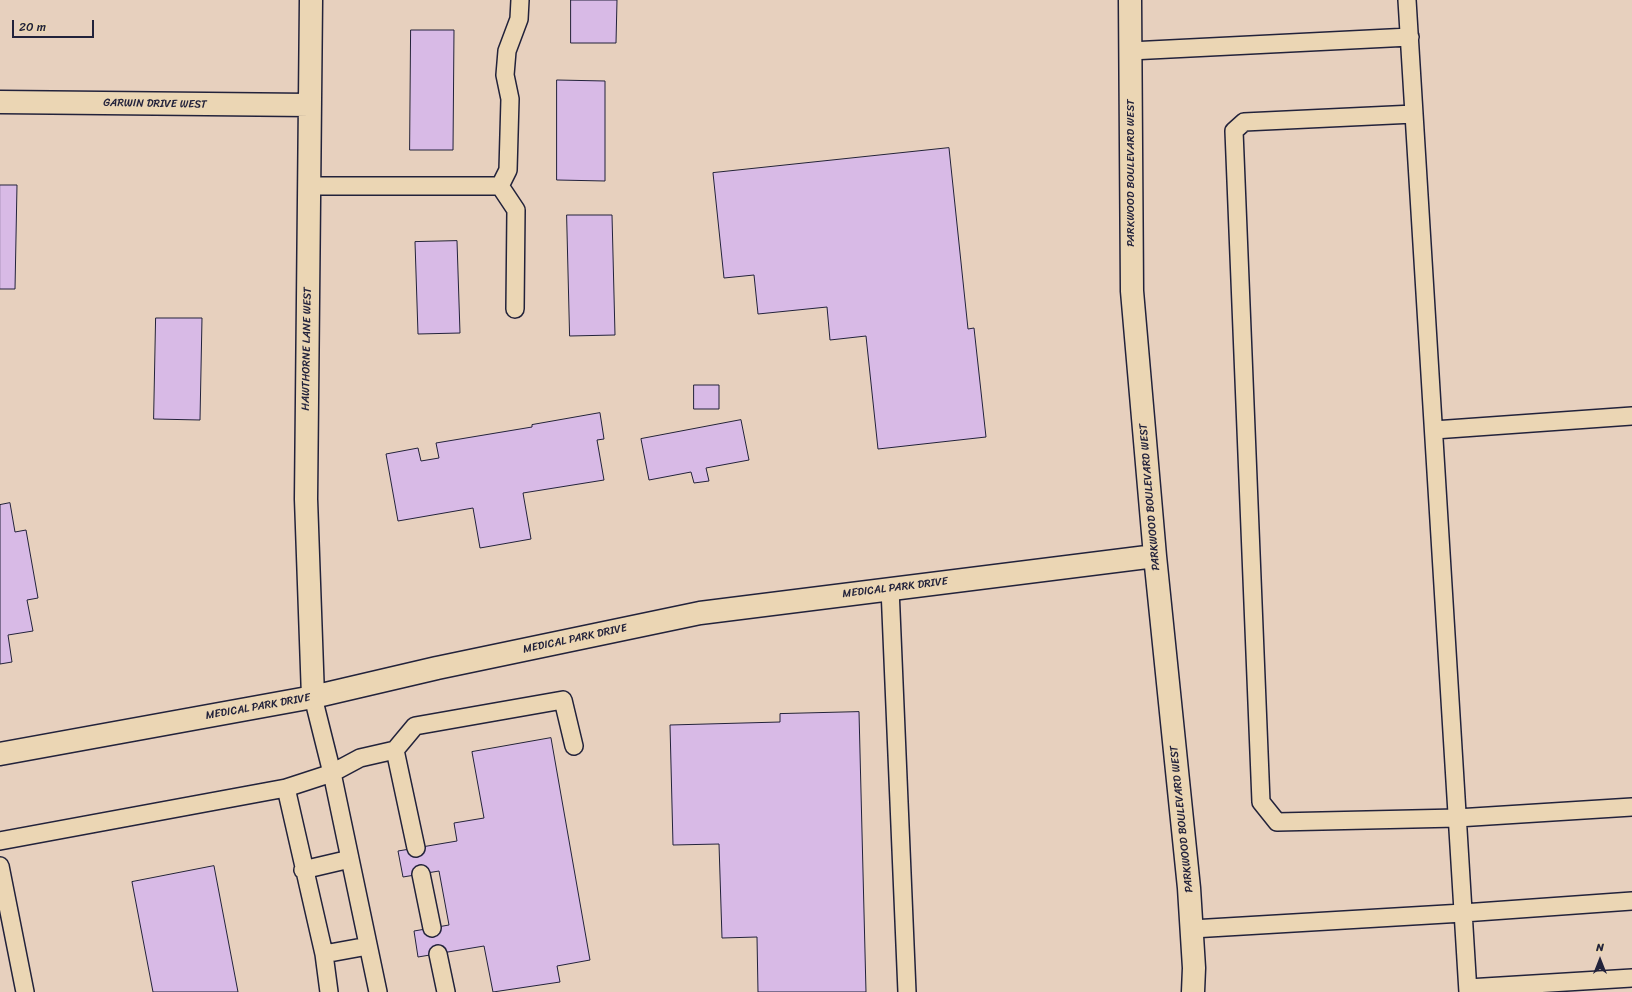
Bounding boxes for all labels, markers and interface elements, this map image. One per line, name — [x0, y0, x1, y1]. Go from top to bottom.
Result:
scale bar — [14, 12, 96, 38]
text: 20 m — [19, 16, 46, 38]
street label: GARWIN DRIVE WEST — [103, 96, 207, 112]
street label: PARKWOOD BOULEVARD WEST — [1124, 99, 1138, 247]
street label: HAWTHORNE LANE WEST — [299, 287, 315, 411]
street label: PARKWOOD BOULEVARD WEST — [1137, 423, 1163, 571]
street label: MEDICAL PARK DRIVE — [842, 575, 948, 601]
street label: MEDICAL PARK DRIVE — [522, 622, 628, 656]
street label: MEDICAL PARK DRIVE — [205, 691, 311, 723]
street label: PARKWOOD BOULEVARD WEST — [1168, 745, 1196, 893]
text: N — [1596, 938, 1604, 957]
north arrow — [1580, 940, 1620, 980]

